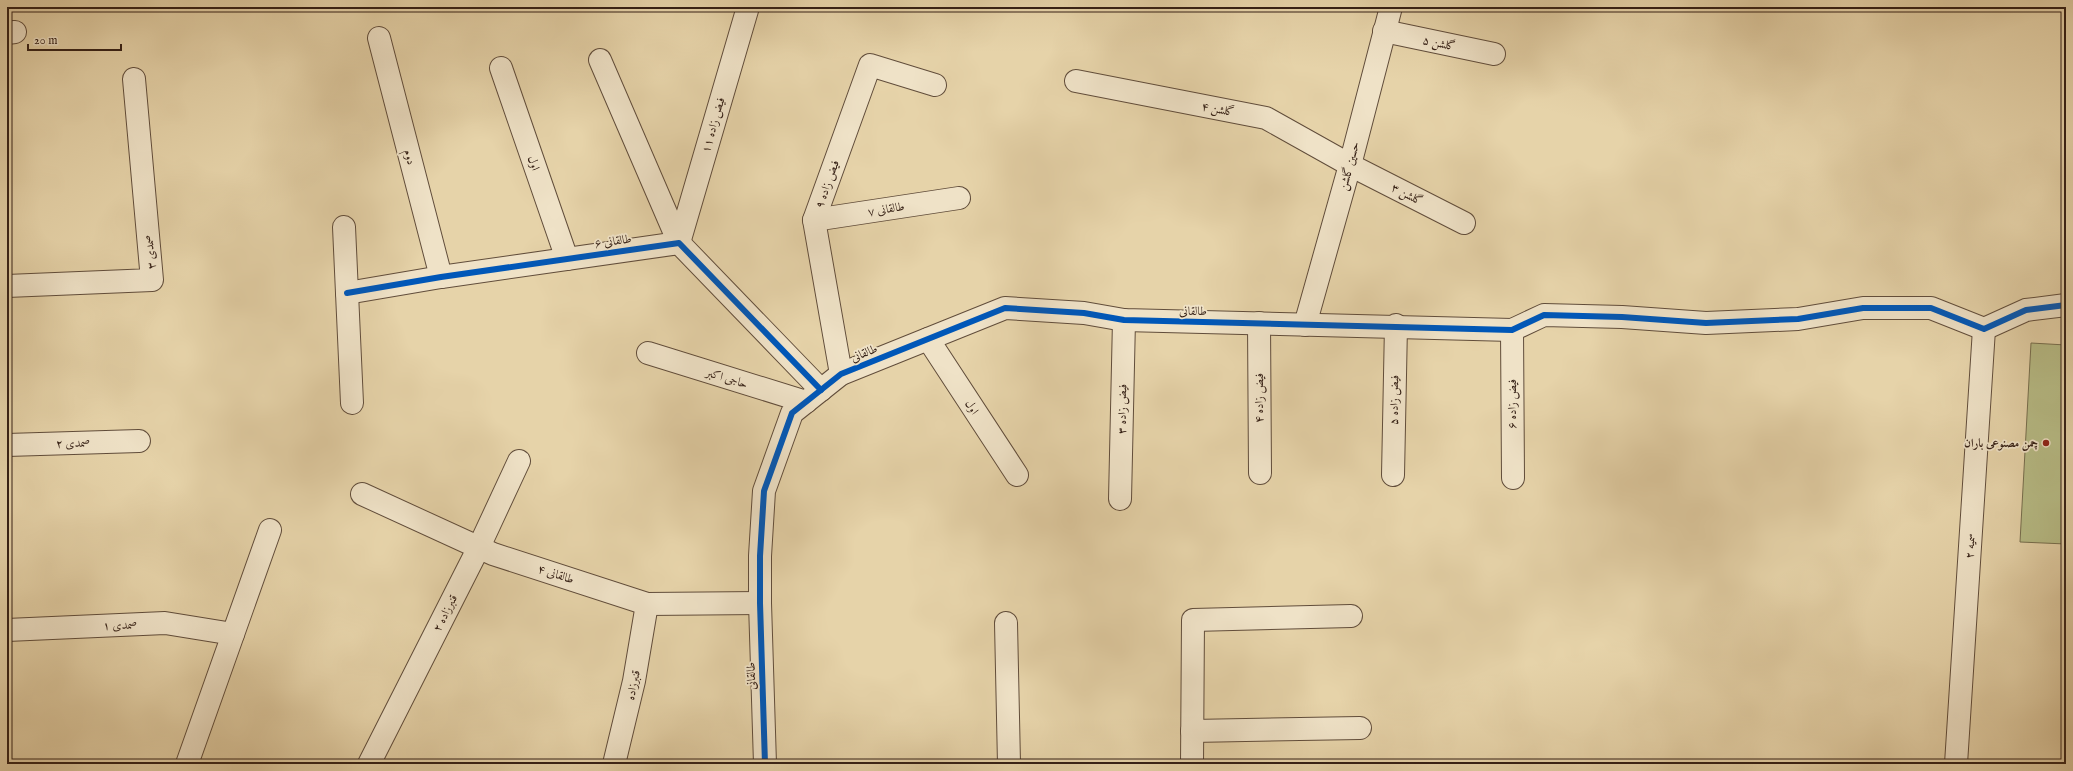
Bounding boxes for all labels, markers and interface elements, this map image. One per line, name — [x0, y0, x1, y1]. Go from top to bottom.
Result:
scale bar — [28, 26, 121, 52]
street label: گلشن ۵ — [1421, 32, 1457, 55]
text: 20 m — [34, 33, 57, 48]
street label: فیض زاده ۱۱ — [698, 96, 729, 155]
street label: گلشن ۴ — [1200, 98, 1236, 121]
street label: حسین گلشن — [1335, 140, 1364, 192]
street label: دوم — [397, 148, 419, 167]
street label: اول — [524, 154, 543, 173]
street label: فیض زاده ۹ — [812, 158, 843, 210]
street label: گلشن ۳ — [1388, 179, 1425, 210]
street label: طالقانی ۷ — [866, 199, 906, 220]
street label: طالقانی ۶ — [594, 231, 633, 252]
street label: صمدی ۳ — [142, 234, 159, 270]
street label: طالقانی — [1179, 304, 1207, 319]
street label: طالقانی — [849, 341, 880, 366]
street label: حاجی اکبر — [702, 364, 750, 392]
street label: فیض زاده ۴ — [1252, 373, 1267, 423]
street label: فیض زاده ۵ — [1387, 375, 1402, 425]
street label: فیض زاده ۶ — [1505, 379, 1520, 429]
street label: فیض زاده ۳ — [1115, 384, 1130, 434]
street label: اول — [961, 397, 982, 418]
street label: صمدی ۲ — [56, 435, 90, 452]
place label: چمن مصنوعی باران — [1964, 436, 2038, 451]
marker: چمن مصنوعی باران — [2041, 438, 2051, 448]
street label: سمیه ۲ — [1962, 533, 1979, 559]
street label: طالقانی ۴ — [536, 562, 576, 587]
street label: قنبرزاده ۲ — [430, 592, 461, 634]
street label: صمدی ۱ — [103, 617, 137, 634]
street label: طالقانی — [744, 662, 759, 690]
street label: قنبرزاده — [623, 669, 644, 701]

